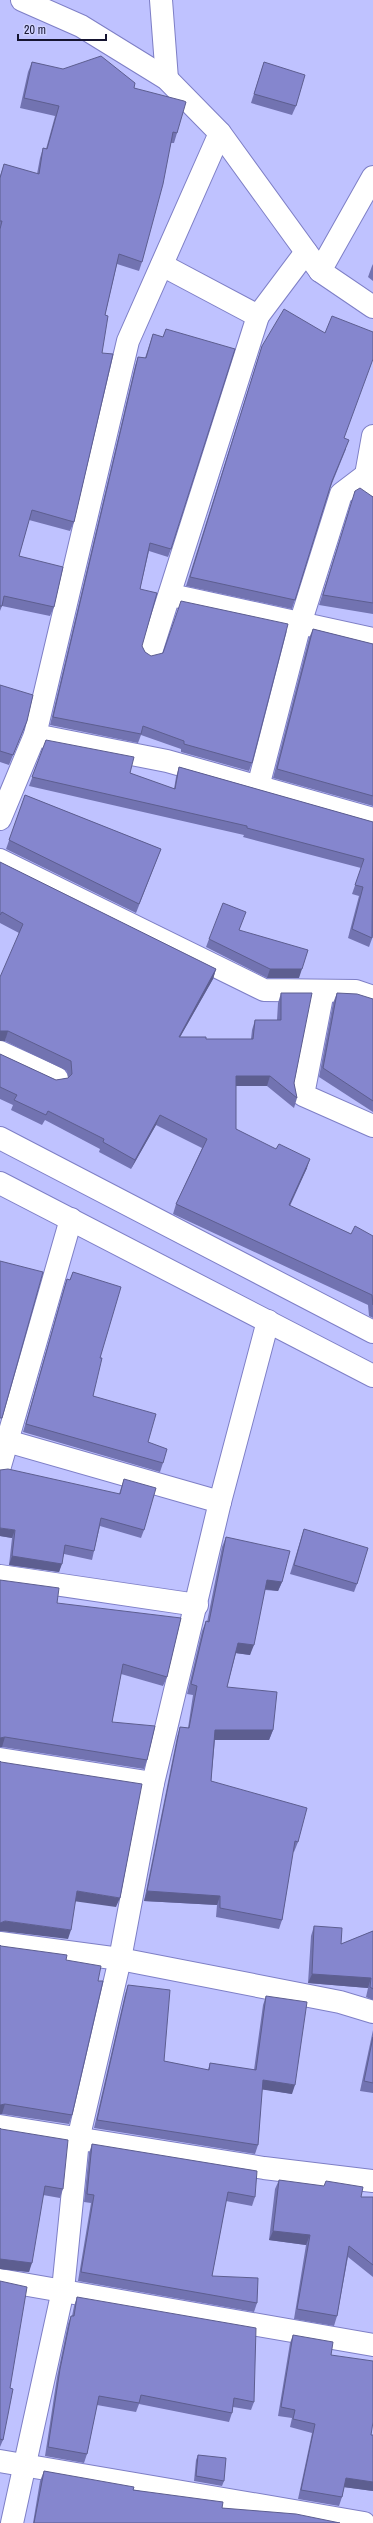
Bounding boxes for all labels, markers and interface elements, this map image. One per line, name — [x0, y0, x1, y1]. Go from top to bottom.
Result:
scale bar — [18, 16, 106, 42]
text: 20 m — [24, 22, 46, 38]

